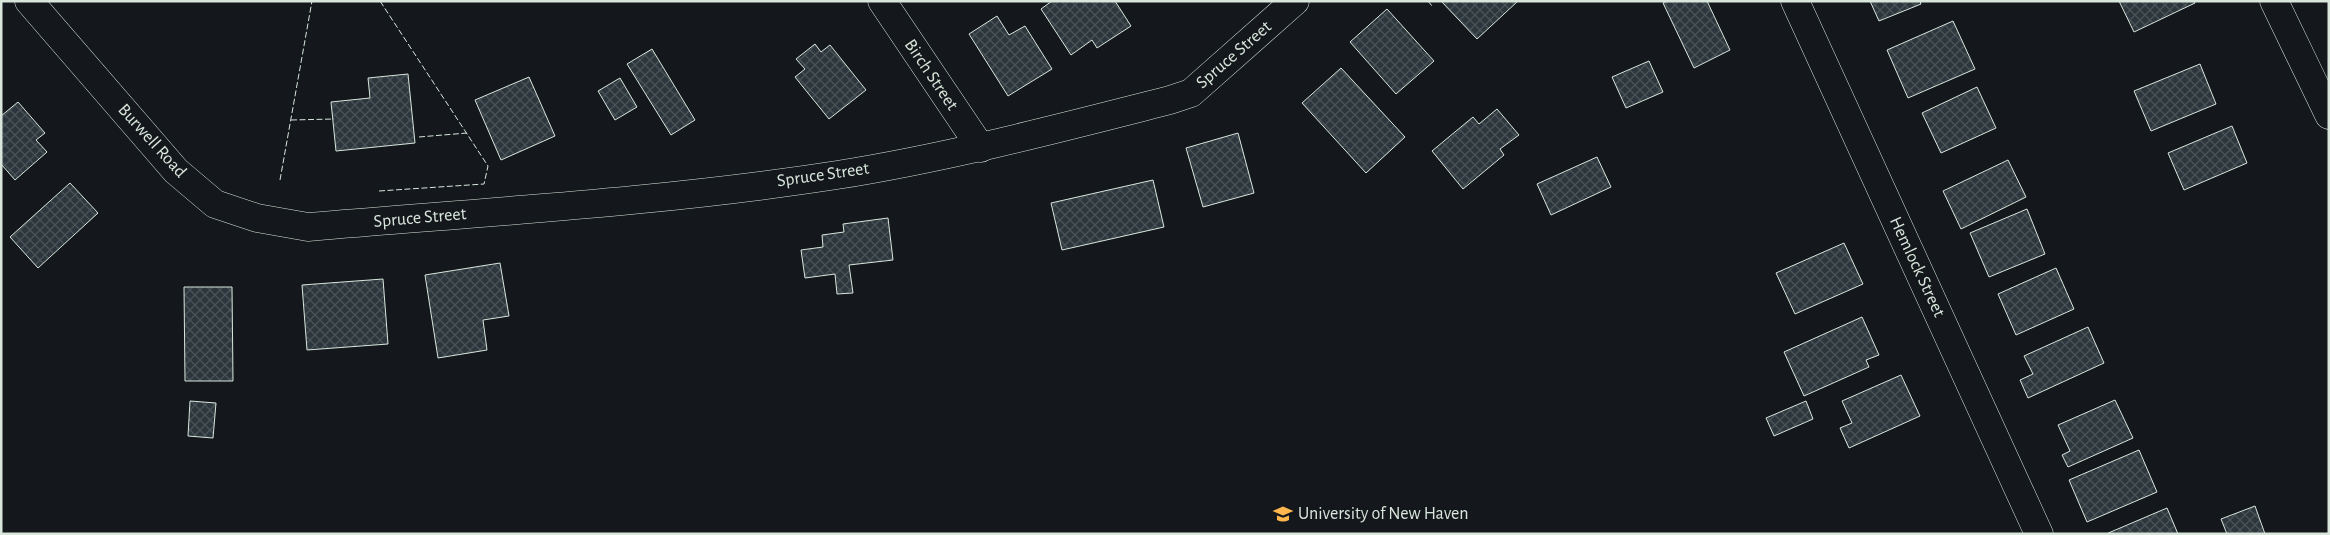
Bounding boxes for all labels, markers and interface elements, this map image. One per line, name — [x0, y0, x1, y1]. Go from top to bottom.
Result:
street label: Spruce Street — [1193, 18, 1275, 92]
street label: Birch Street — [901, 36, 961, 114]
street label: Burwell Road — [114, 101, 190, 181]
street label: Spruce Street — [776, 160, 871, 190]
street label: Spruce Street — [373, 205, 467, 231]
street label: Hemlock Street — [1886, 214, 1948, 320]
school or university icon: University of New Haven — [1272, 503, 1294, 525]
place label: University of New Haven — [1298, 505, 1469, 523]

